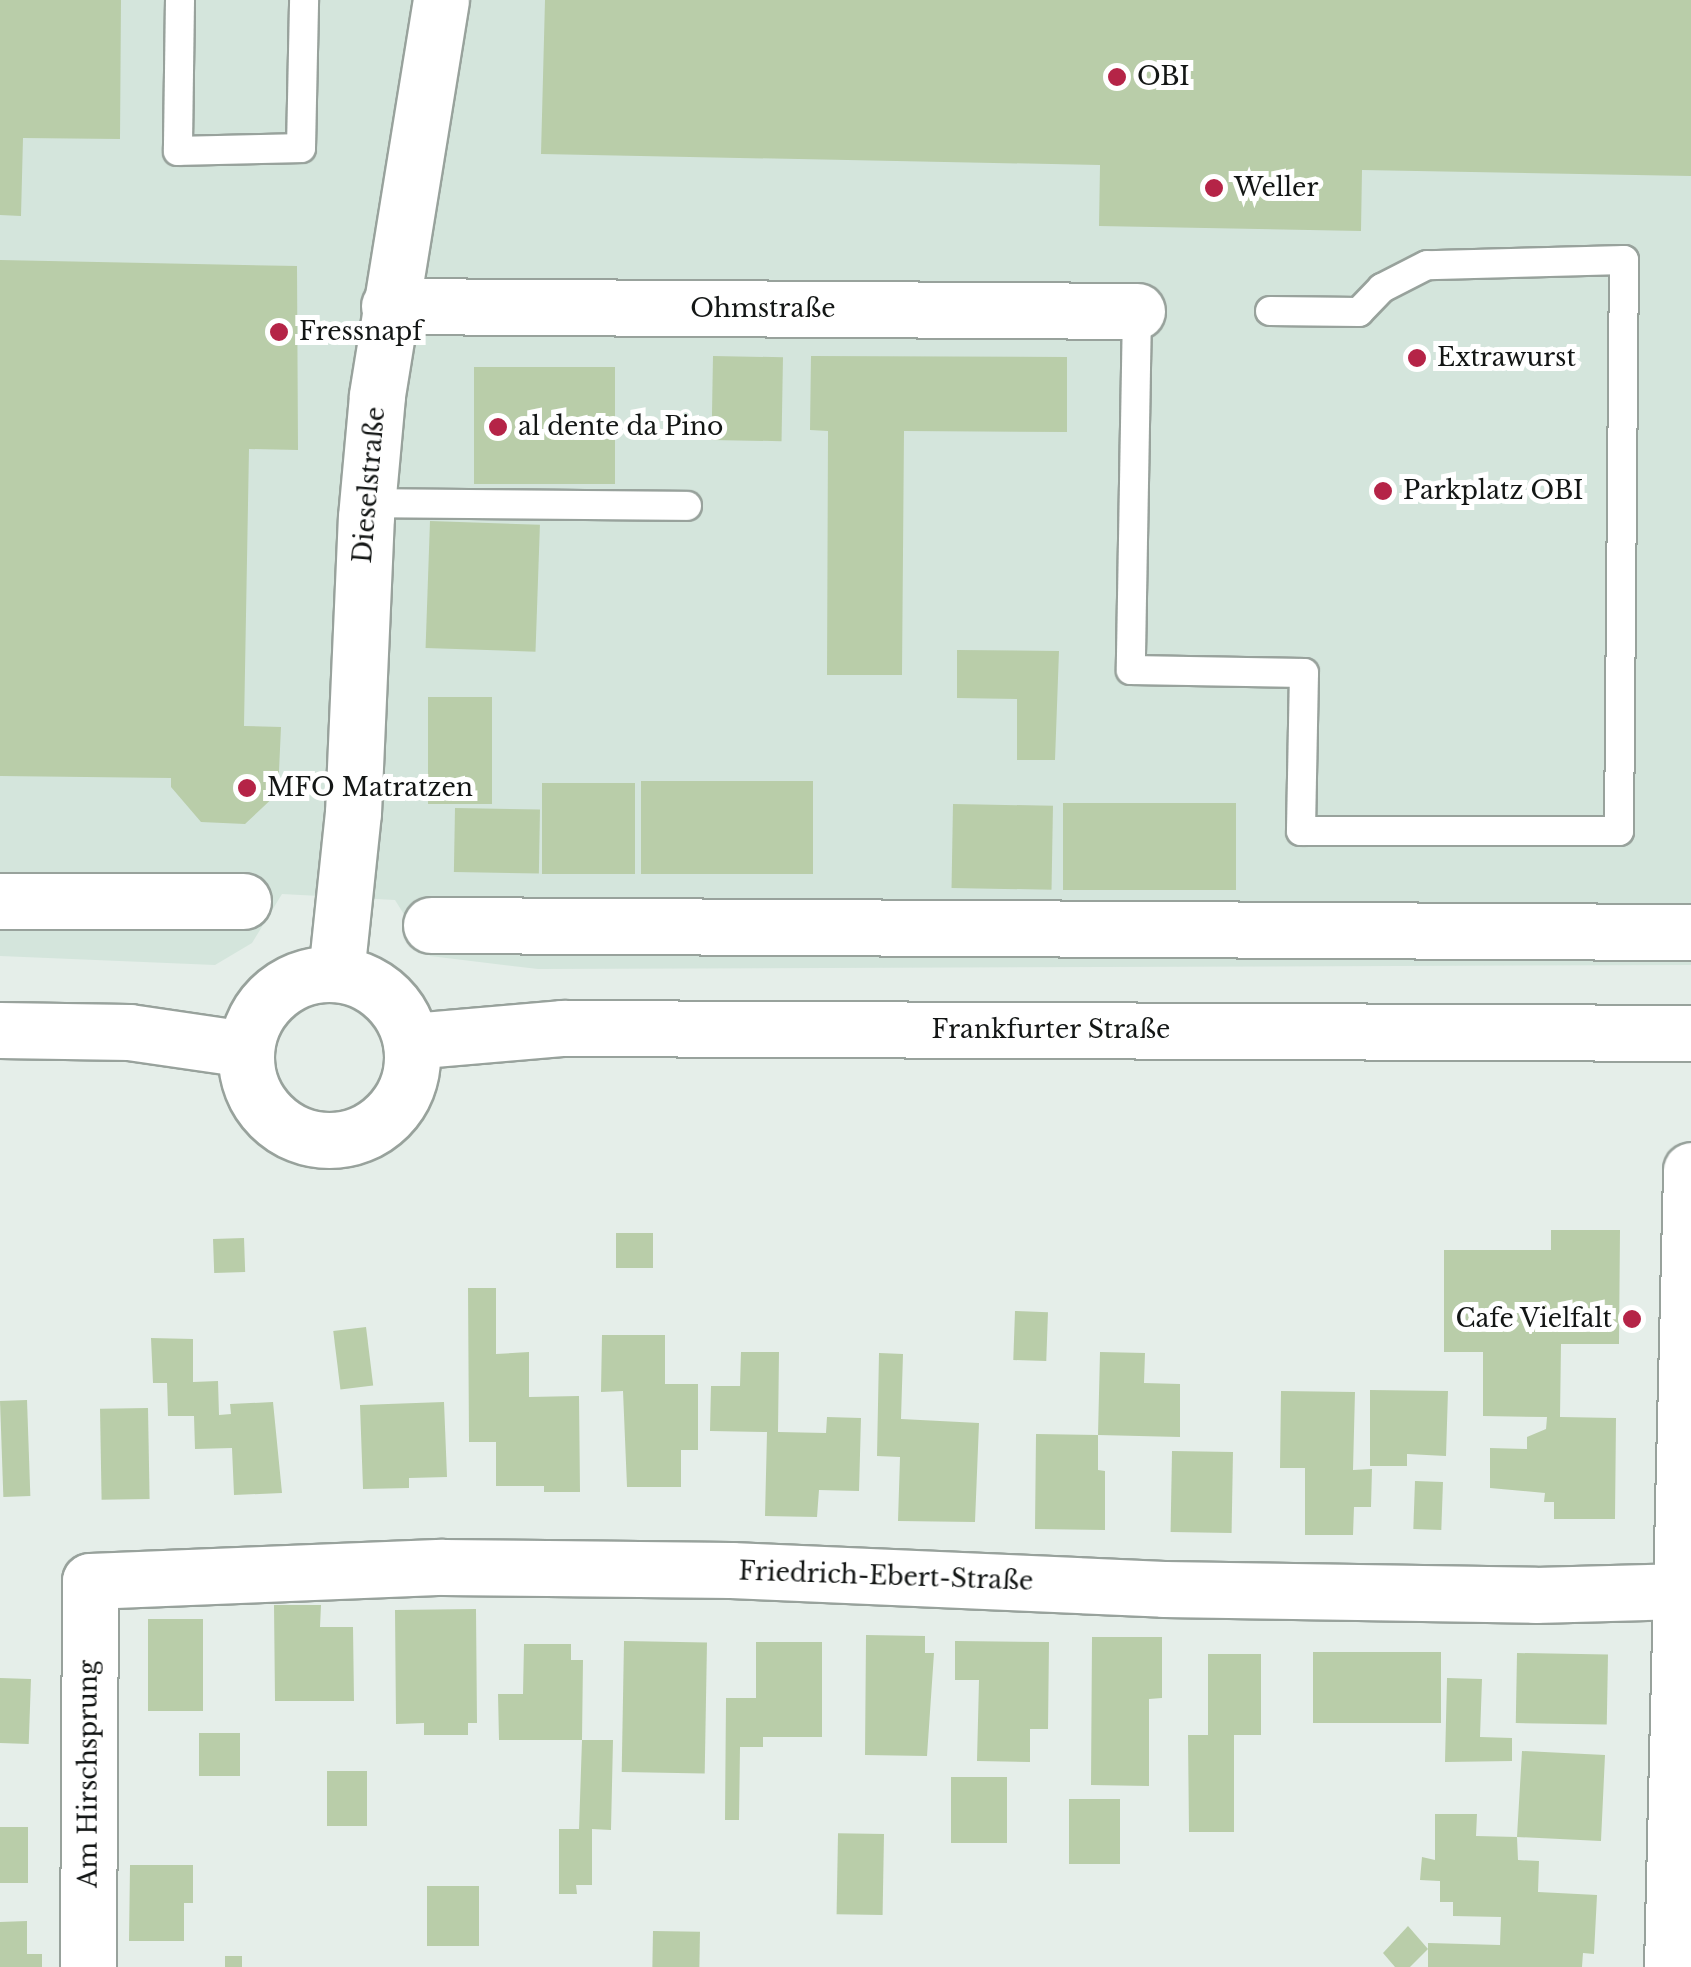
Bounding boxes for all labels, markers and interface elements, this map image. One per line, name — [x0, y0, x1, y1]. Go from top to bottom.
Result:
place label: OBI — [1137, 62, 1190, 92]
marker: OBI — [1106, 66, 1128, 88]
place label: Weller — [1234, 173, 1318, 203]
marker: Weller — [1203, 177, 1225, 199]
street label: Ohmstraße — [690, 294, 836, 324]
place label: Fressnapf — [299, 317, 423, 347]
marker: Fressnapf — [268, 321, 290, 343]
place label: Extrawurst — [1437, 343, 1576, 373]
marker: Extrawurst — [1406, 347, 1428, 369]
street label: Dieselstraße — [348, 406, 392, 564]
place label: al dente da Pino — [518, 412, 724, 442]
marker: al dente da Pino — [487, 416, 509, 438]
place label: Parkplatz OBI — [1403, 476, 1583, 506]
marker: Parkplatz OBI — [1372, 480, 1394, 502]
place label: MFO Matratzen — [267, 773, 473, 803]
marker: MFO Matratzen — [236, 777, 258, 799]
street label: Frankfurter Straße — [931, 1015, 1171, 1045]
place label: Cafe Vielfalt — [1455, 1304, 1612, 1334]
marker: Cafe Vielfalt — [1621, 1308, 1643, 1330]
street label: Friedrich-Ebert-Straße — [738, 1557, 1034, 1597]
street label: Am Hirschsprung — [74, 1660, 104, 1888]

